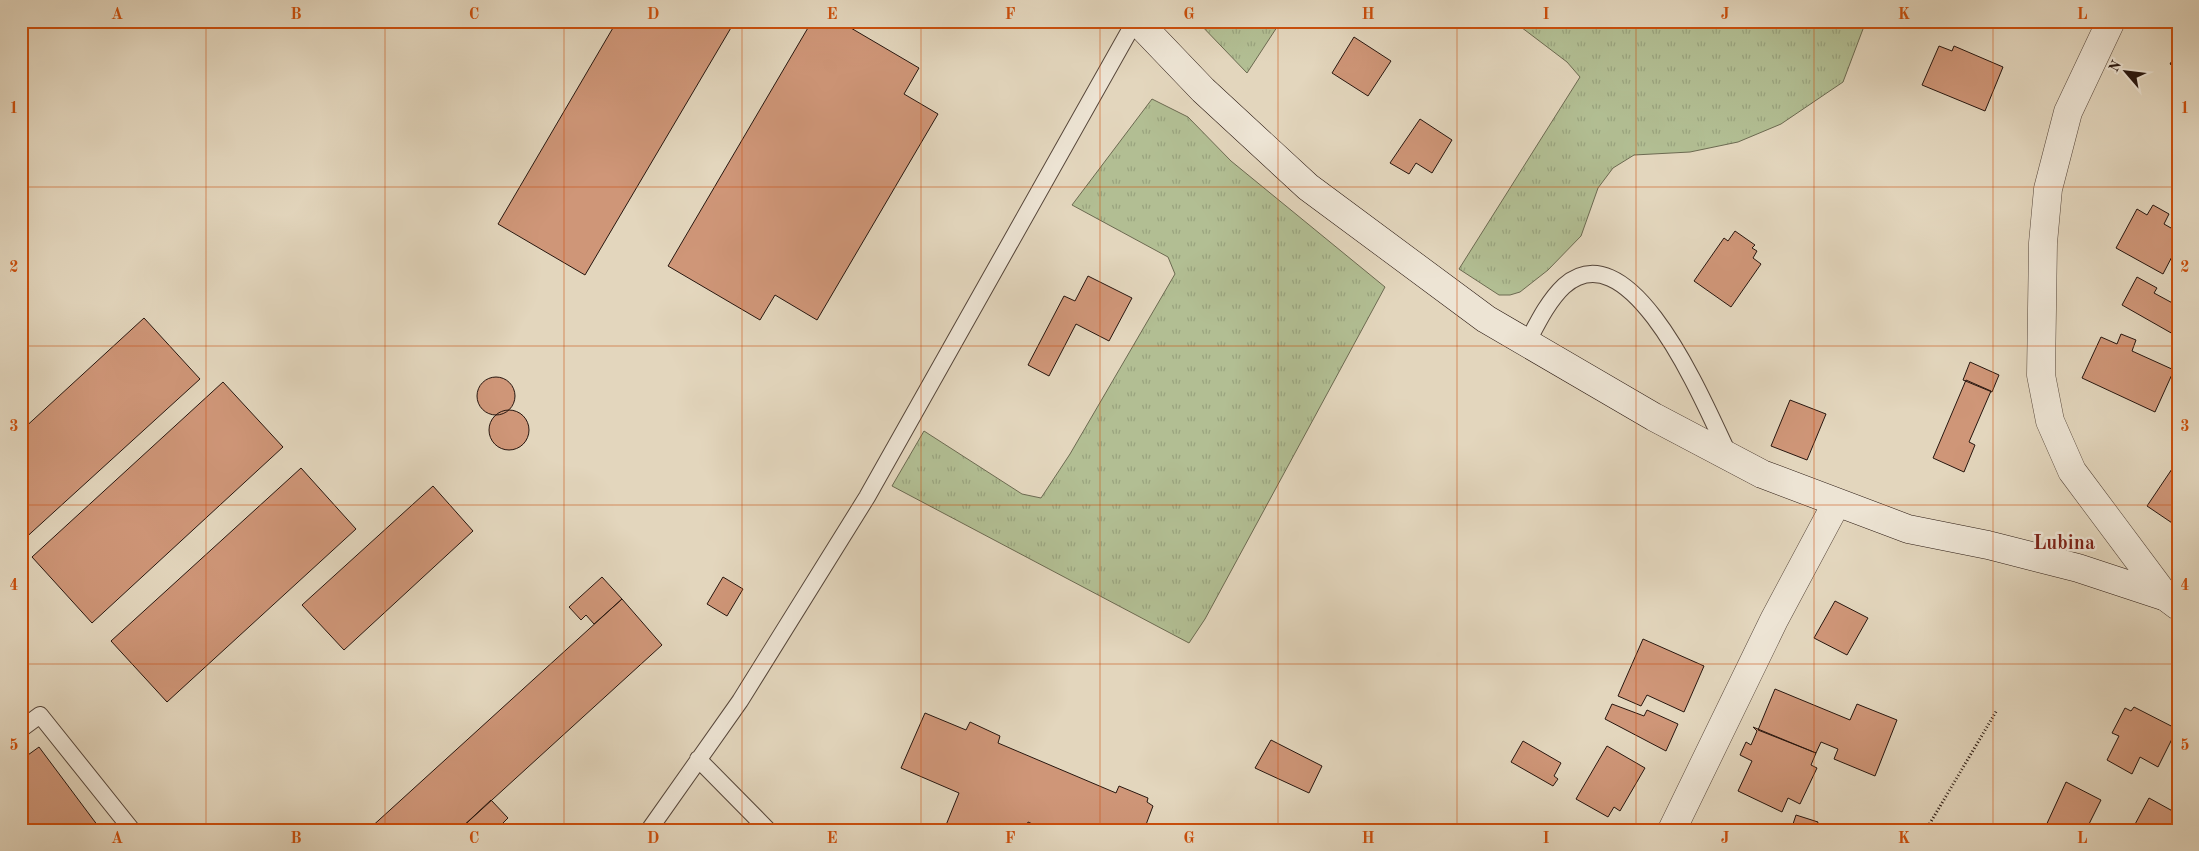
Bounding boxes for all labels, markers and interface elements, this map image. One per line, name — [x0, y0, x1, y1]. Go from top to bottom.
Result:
text: A — [111, 7, 123, 23]
text: B — [290, 7, 302, 23]
text: C — [469, 7, 479, 23]
text: D — [647, 7, 659, 23]
text: E — [826, 7, 838, 23]
text: F — [1005, 7, 1016, 23]
text: G — [1183, 7, 1195, 23]
text: H — [1361, 7, 1375, 23]
text: I — [1542, 7, 1550, 23]
text: J — [1721, 7, 1730, 23]
text: K — [1898, 7, 1910, 23]
text: L — [2077, 7, 2088, 23]
north arrow — [2102, 48, 2152, 98]
text: N — [2107, 58, 2124, 74]
text: 1 — [9, 101, 19, 117]
text: 1 — [2180, 101, 2190, 117]
text: 2 — [9, 260, 19, 276]
text: 2 — [2180, 260, 2190, 276]
text: 3 — [9, 419, 19, 435]
text: 3 — [2180, 419, 2190, 435]
district label: Lubina — [2033, 534, 2095, 554]
text: 4 — [9, 578, 19, 594]
text: 4 — [2180, 578, 2190, 594]
text: 5 — [9, 738, 19, 754]
text: 5 — [2180, 738, 2190, 754]
text: A — [111, 831, 123, 847]
text: B — [290, 831, 302, 847]
text: C — [469, 831, 479, 847]
text: D — [647, 831, 659, 847]
text: E — [826, 831, 838, 847]
text: F — [1005, 831, 1016, 847]
text: G — [1183, 831, 1195, 847]
text: H — [1361, 831, 1375, 847]
text: I — [1542, 831, 1550, 847]
text: J — [1721, 831, 1730, 847]
text: K — [1898, 831, 1910, 847]
text: L — [2077, 831, 2088, 847]

